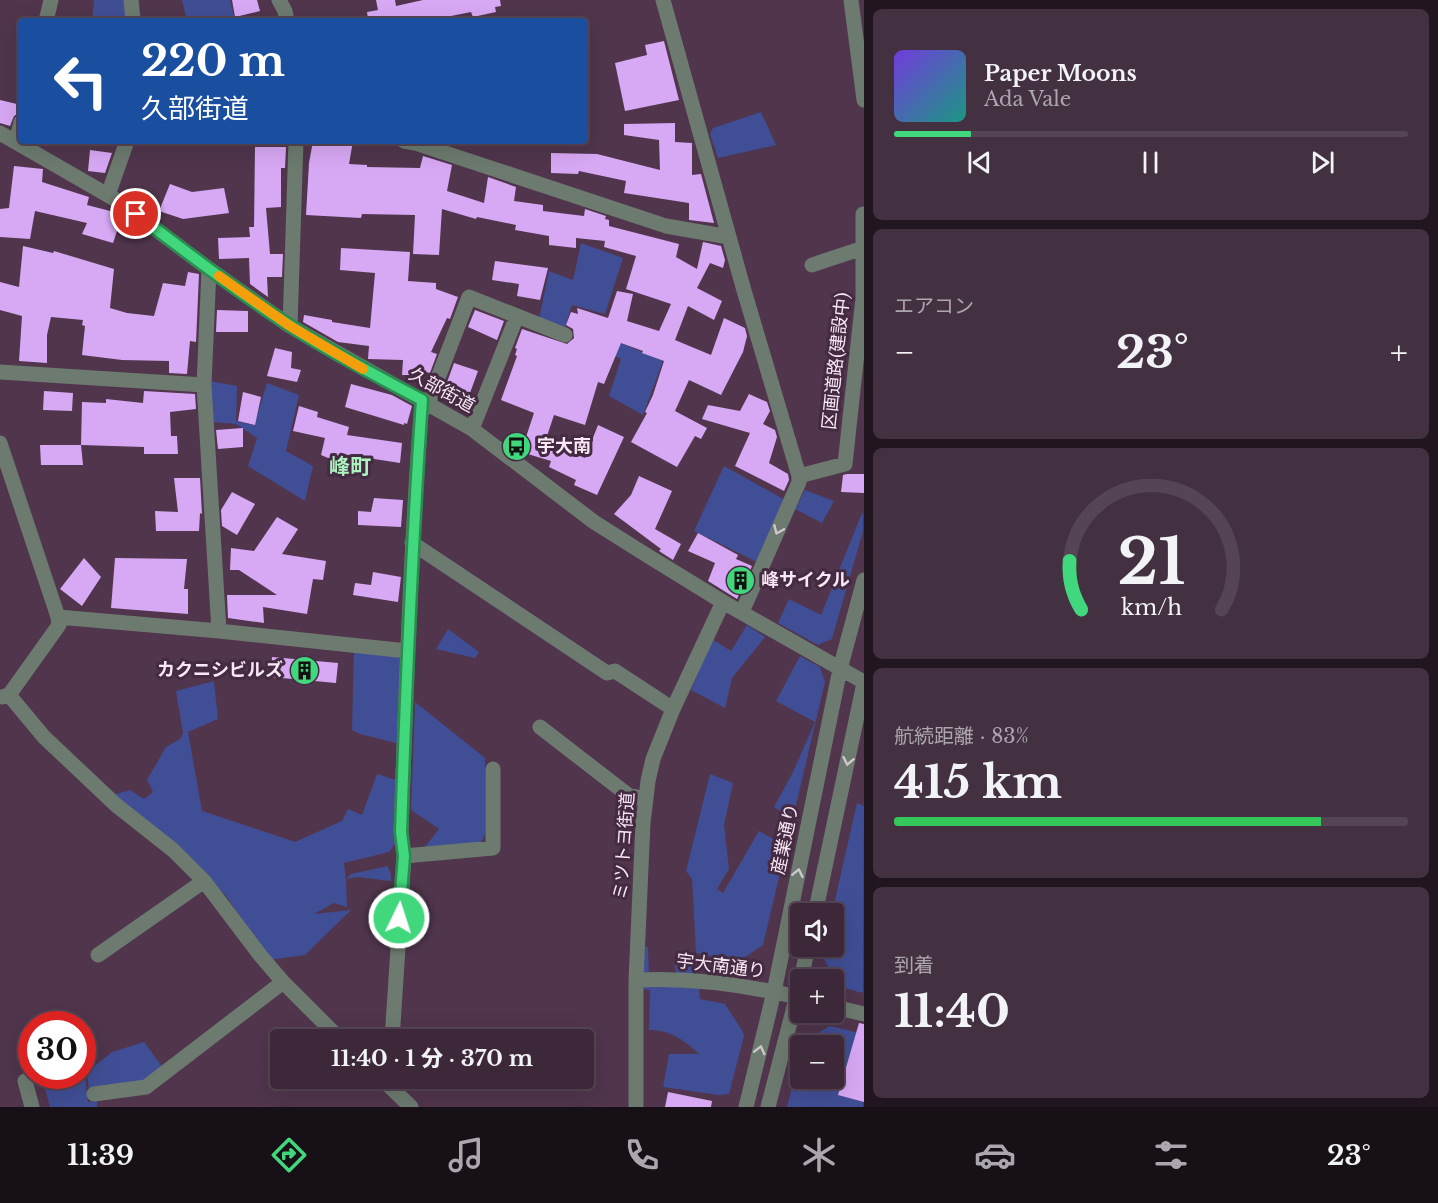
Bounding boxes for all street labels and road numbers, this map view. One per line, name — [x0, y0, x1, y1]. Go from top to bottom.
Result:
street label: 区画道路(建設中) — [818, 291, 854, 431]
street label: 久部街道 — [405, 363, 479, 417]
street label: ミツトヨ街道 — [609, 791, 639, 901]
street label: 産業通り — [767, 801, 803, 877]
street label: 宇大南通り — [675, 950, 767, 982]

